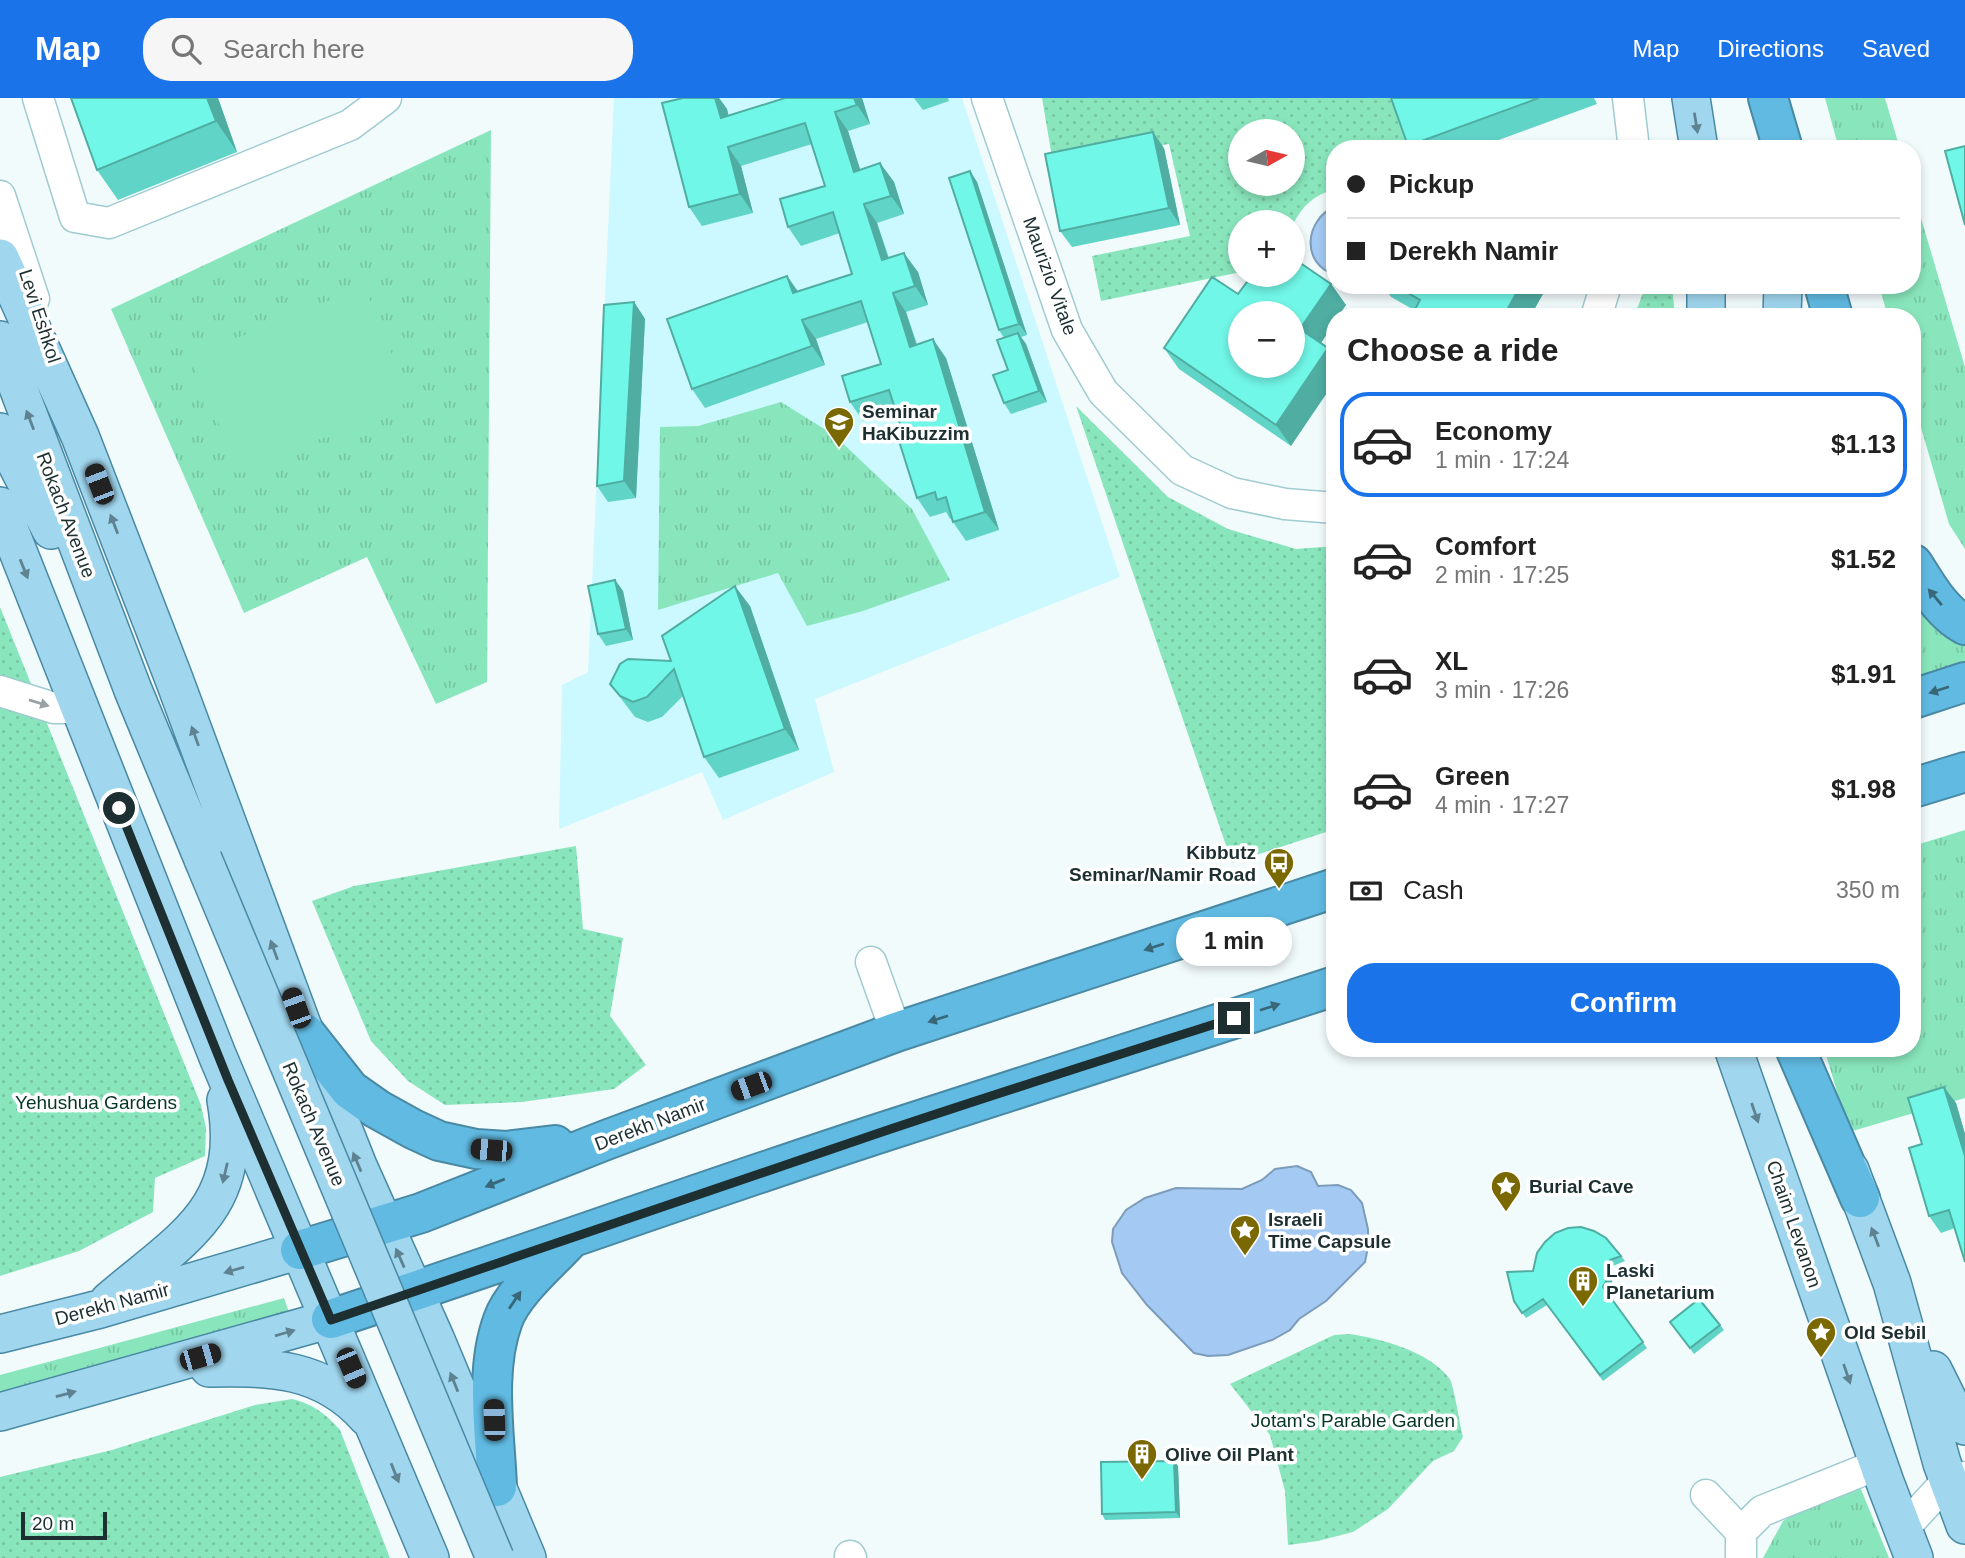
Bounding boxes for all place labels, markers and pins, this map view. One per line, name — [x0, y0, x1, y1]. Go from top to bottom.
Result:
place label: Seminar HaKibuzzim — [862, 401, 970, 444]
school or university icon: Seminar HaKibuzzim — [822, 405, 856, 449]
place label: Kibbutz Seminar/Namir Road — [1069, 842, 1256, 885]
bus stop icon: Kibbutz Seminar/Namir Road — [1262, 846, 1296, 890]
place icon: Burial Cave — [1489, 1169, 1523, 1213]
place label: Burial Cave — [1529, 1176, 1634, 1197]
place label: Israeli Time Capsule — [1268, 1209, 1391, 1252]
place icon: Israeli Time Capsule — [1228, 1213, 1262, 1257]
place label: Laski Planetarium — [1606, 1260, 1715, 1303]
building icon: Laski Planetarium — [1566, 1264, 1600, 1308]
place icon: Old Sebil — [1804, 1315, 1838, 1359]
place label: Old Sebil — [1844, 1322, 1926, 1343]
building icon: Olive Oil Plant — [1125, 1437, 1159, 1481]
place label: Olive Oil Plant — [1165, 1444, 1294, 1465]

